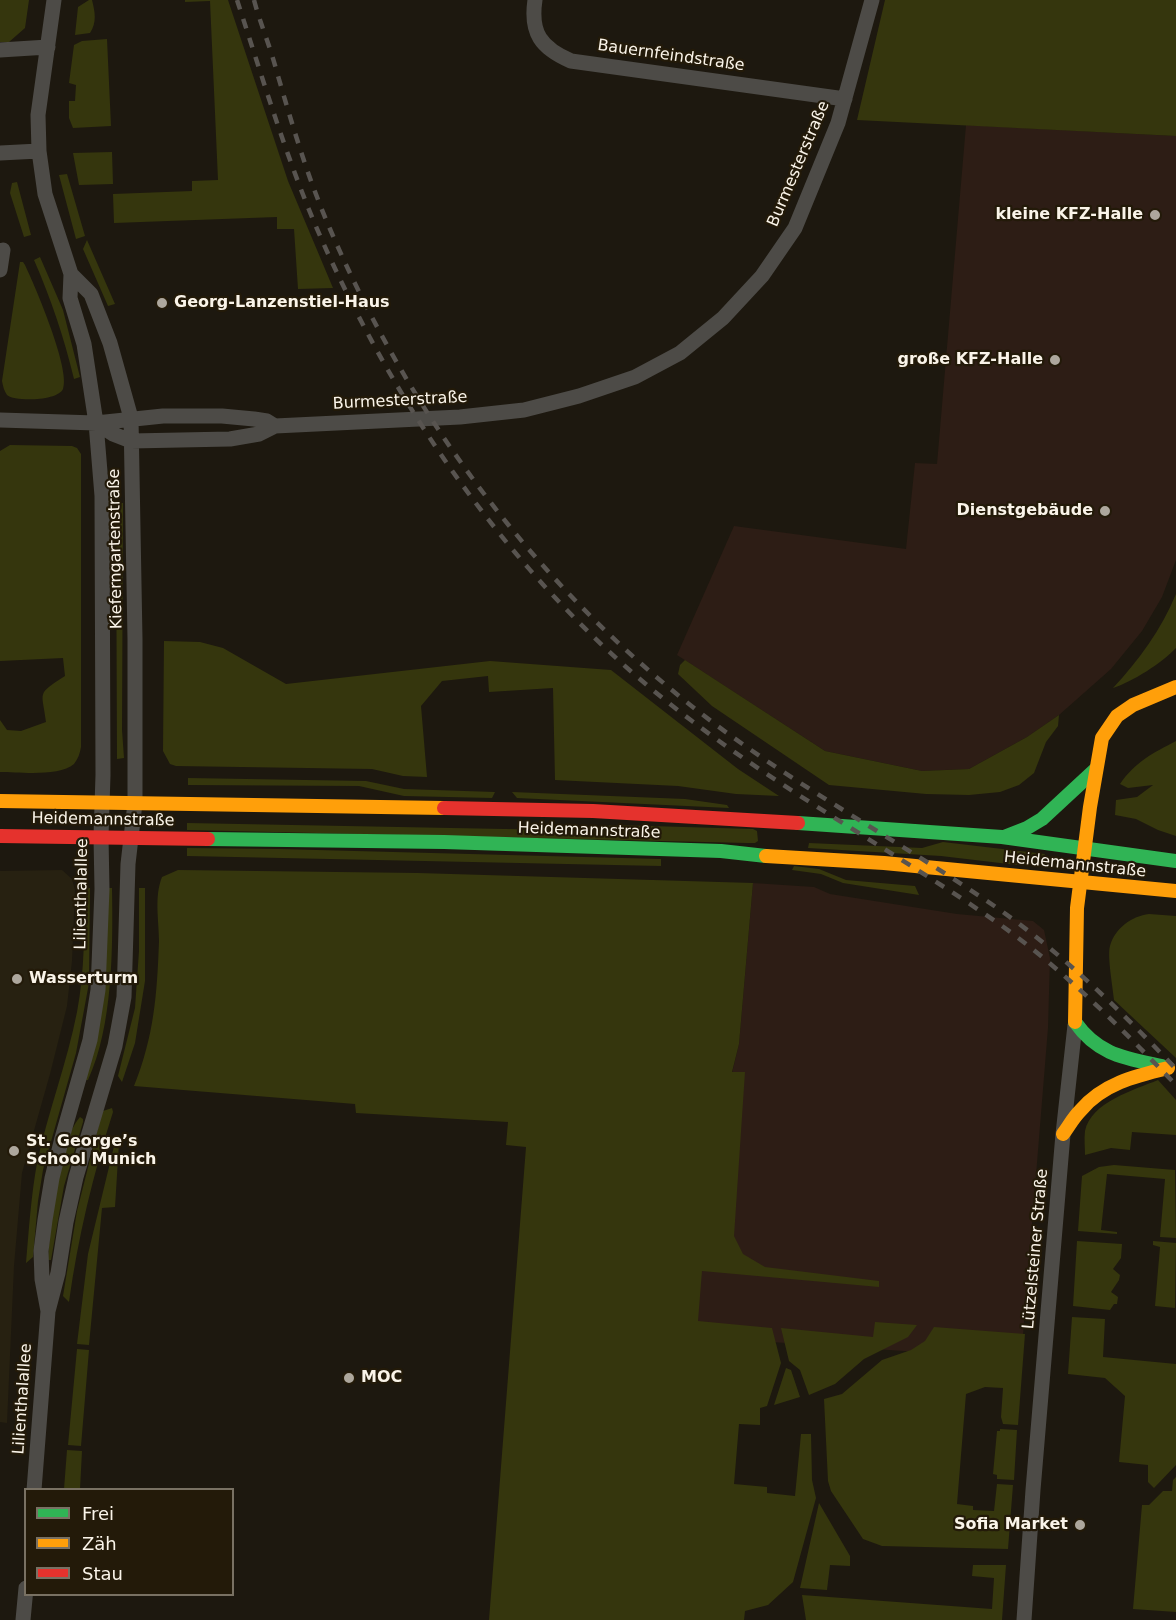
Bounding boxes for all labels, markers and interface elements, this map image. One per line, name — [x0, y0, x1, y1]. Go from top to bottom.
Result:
street label: Bauernfeindstraße — [596, 36, 746, 76]
street label: Burmesterstraße — [764, 98, 834, 230]
place label: kleine KFZ-Halle — [995, 205, 1143, 225]
marker: kleine KFZ-Halle — [1148, 208, 1162, 222]
place label: Georg-Lanzenstiel-Haus — [174, 293, 390, 313]
marker: Georg-Lanzenstiel-Haus — [155, 296, 169, 310]
place label: große KFZ-Halle — [897, 350, 1043, 370]
marker: große KFZ-Halle — [1048, 353, 1062, 367]
street label: Burmesterstraße — [332, 388, 468, 414]
street label: Kieferngartenstraße — [105, 469, 127, 629]
place label: Dienstgebäude — [957, 501, 1093, 521]
marker: Dienstgebäude — [1098, 504, 1112, 518]
street label: Heidemannstraße — [31, 809, 175, 831]
street label: Heidemannstraße — [517, 819, 661, 843]
street label: Lilienthalallee — [71, 838, 93, 950]
street label: Heidemannstraße — [1003, 848, 1147, 882]
place label: Wasserturm — [29, 969, 138, 989]
marker: Wasserturm — [10, 972, 24, 986]
place label: St. George’s School Munich — [26, 1132, 156, 1170]
marker: St. George’s School Munich — [7, 1144, 21, 1158]
street label: Lützelsteiner Straße — [1019, 1168, 1053, 1330]
street label: Lilienthalallee — [10, 1343, 36, 1455]
place label: MOC — [361, 1368, 402, 1388]
marker: MOC — [342, 1371, 356, 1385]
legend — [24, 1488, 234, 1596]
text: Frei — [82, 1503, 114, 1524]
place label: Sofia Market — [954, 1515, 1068, 1535]
marker: Sofia Market — [1073, 1518, 1087, 1532]
text: Zäh — [82, 1533, 117, 1554]
text: Stau — [82, 1563, 123, 1584]

